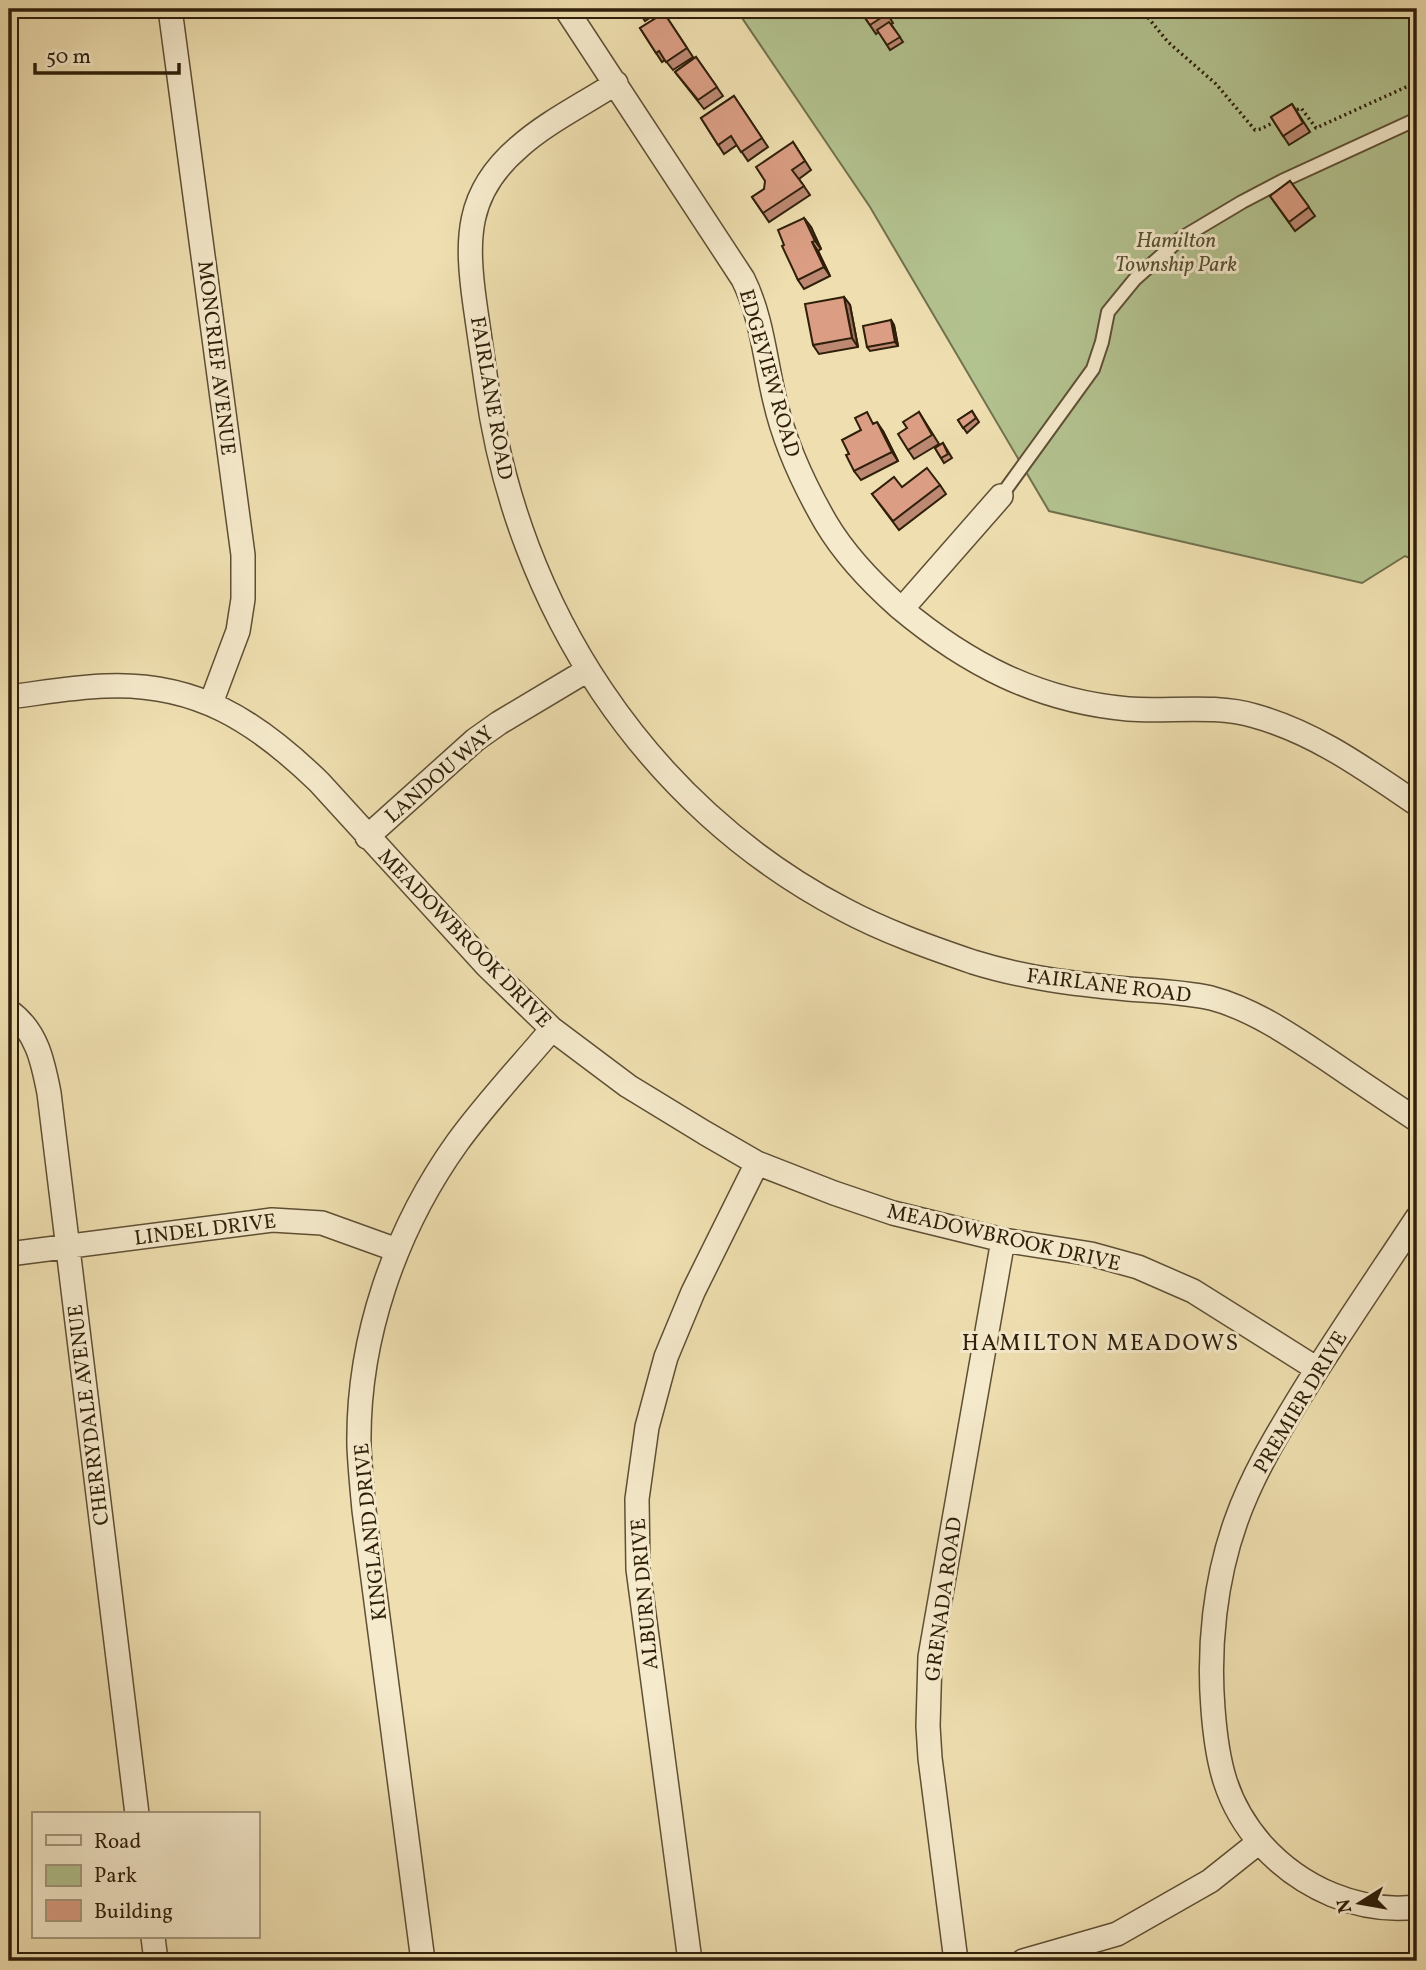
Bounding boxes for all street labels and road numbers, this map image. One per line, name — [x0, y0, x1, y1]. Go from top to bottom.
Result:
street label: MONCRIEF AVENUE — [189, 259, 242, 457]
street label: EDGEVIEW ROAD — [731, 286, 806, 461]
street label: FAIRLANE ROAD — [462, 314, 519, 482]
street label: LANDOU WAY — [379, 720, 501, 831]
street label: MEADOWBROOK DRIVE — [370, 843, 557, 1035]
street label: FAIRLANE ROAD — [1025, 962, 1193, 1011]
street label: MEADOWBROOK DRIVE — [884, 1197, 1123, 1279]
street label: LINDEL DRIVE — [133, 1207, 278, 1254]
street label: CHERRYDALE AVENUE — [62, 1303, 117, 1527]
street label: PREMIER DRIVE — [1247, 1326, 1355, 1479]
street label: KINGLAND DRIVE — [348, 1442, 395, 1622]
street label: GRENADA ROAD — [919, 1515, 970, 1683]
street label: ALBURN DRIVE — [624, 1517, 667, 1671]

